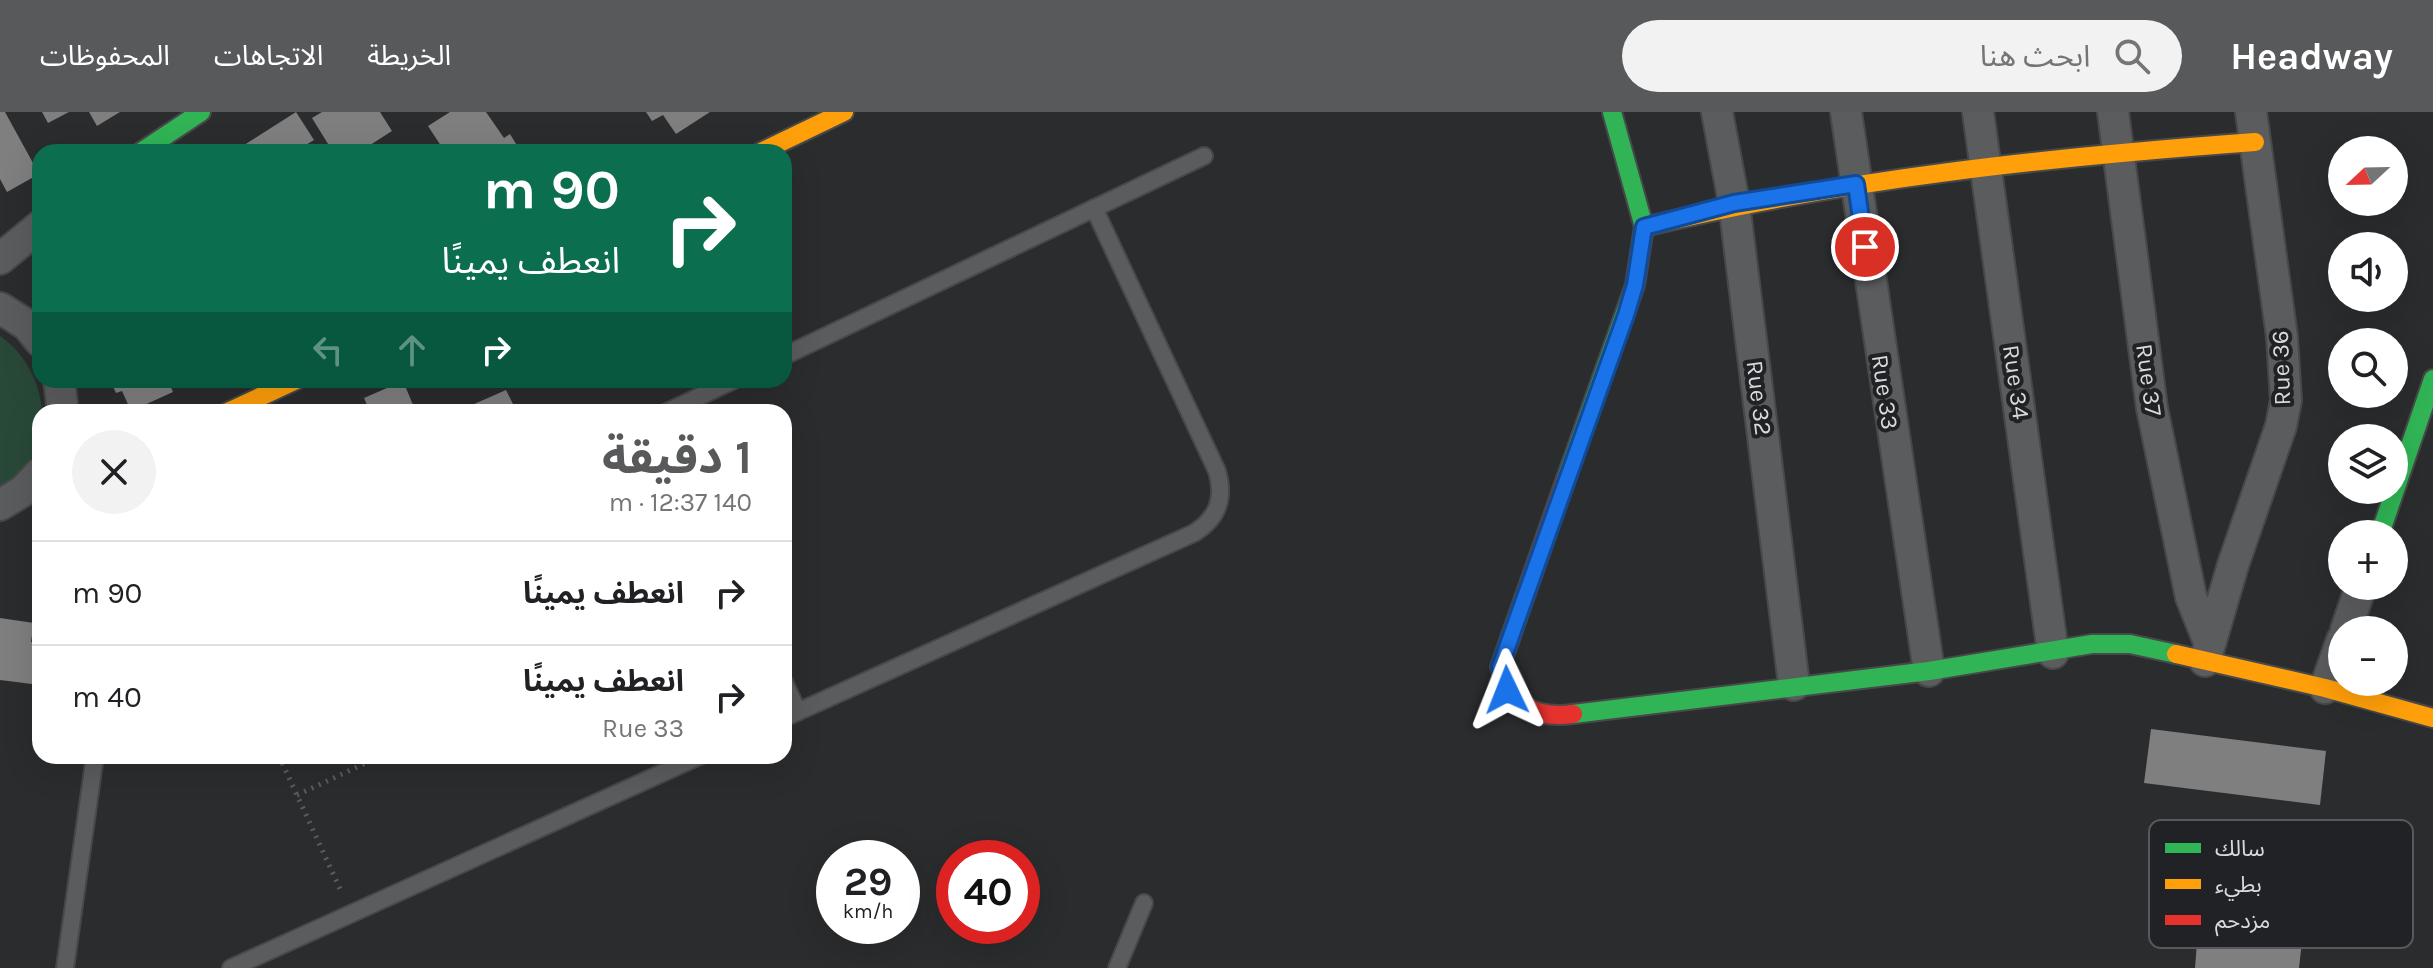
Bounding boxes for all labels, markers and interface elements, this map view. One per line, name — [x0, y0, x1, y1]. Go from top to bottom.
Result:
search box — [1622, 20, 2182, 92]
icon: search — [2110, 34, 2154, 78]
text: Headway — [2230, 34, 2393, 79]
text: ابحث هنا — [1980, 38, 2090, 74]
text: المحفوظات — [40, 39, 170, 72]
text: الاتجاهات — [214, 39, 323, 72]
text: الخريطة — [367, 39, 451, 72]
north arrow — [2328, 136, 2408, 216]
map controls — [2328, 136, 2408, 696]
text: 90 m — [483, 157, 620, 222]
icon: right — [648, 176, 752, 280]
pin — [1831, 213, 1899, 281]
icon: arrive — [1843, 225, 1887, 269]
button: sound — [2328, 232, 2408, 312]
text: انعطف يمينًا — [442, 240, 620, 282]
icon: left — [306, 328, 350, 372]
icon: ahead — [390, 328, 434, 372]
icon: right — [474, 328, 518, 372]
button: search — [2328, 328, 2408, 408]
street label: Rue 36 — [2266, 330, 2296, 406]
street label: Rue 37 — [2130, 342, 2168, 418]
street label: Rue 34 — [1997, 343, 2035, 421]
street label: Rue 33 — [1866, 353, 1904, 431]
street label: Rue 32 — [1741, 359, 1777, 437]
button: layers — [2328, 424, 2408, 504]
text: 1 دقيقة — [602, 429, 752, 485]
button: close — [72, 430, 156, 514]
text: 140 m · 12:37 — [609, 487, 752, 518]
button: + — [2328, 520, 2408, 600]
icon: right — [708, 571, 752, 615]
text: 90 m — [72, 575, 142, 611]
text: انعطف يمينًا — [523, 575, 684, 611]
button: − — [2328, 616, 2408, 696]
position arrow — [1465, 648, 1549, 732]
text: انعطف يمينًا — [523, 663, 684, 699]
icon: right — [708, 675, 752, 719]
text: 40 m — [72, 679, 142, 715]
text: Rue 33 — [602, 713, 684, 744]
legend — [2149, 820, 2413, 948]
text: سالك — [2215, 836, 2265, 862]
speed limit sign: 40 — [936, 840, 1040, 944]
text: 29 — [844, 858, 892, 905]
text: بطيء — [2215, 872, 2262, 901]
text: km/h — [843, 900, 893, 923]
text: مزدحم — [2215, 908, 2270, 937]

